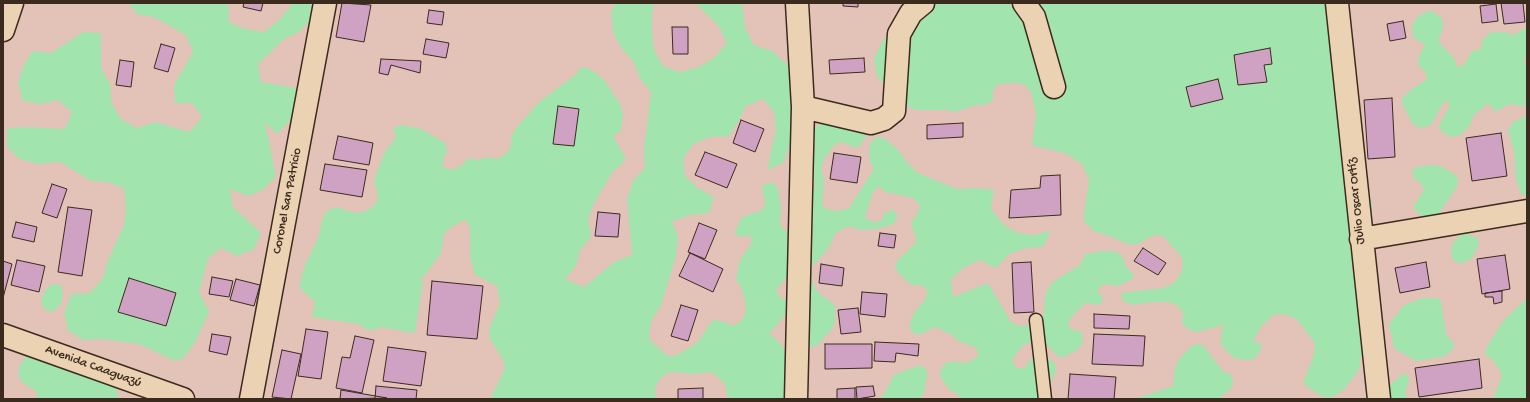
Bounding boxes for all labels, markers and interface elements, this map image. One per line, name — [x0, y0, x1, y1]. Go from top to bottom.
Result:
street label: Coronel San Patricio — [270, 147, 306, 255]
street label: Julio Oscar Ortíz — [1345, 157, 1369, 245]
street label: Avenida Caaguazú — [43, 342, 143, 392]

